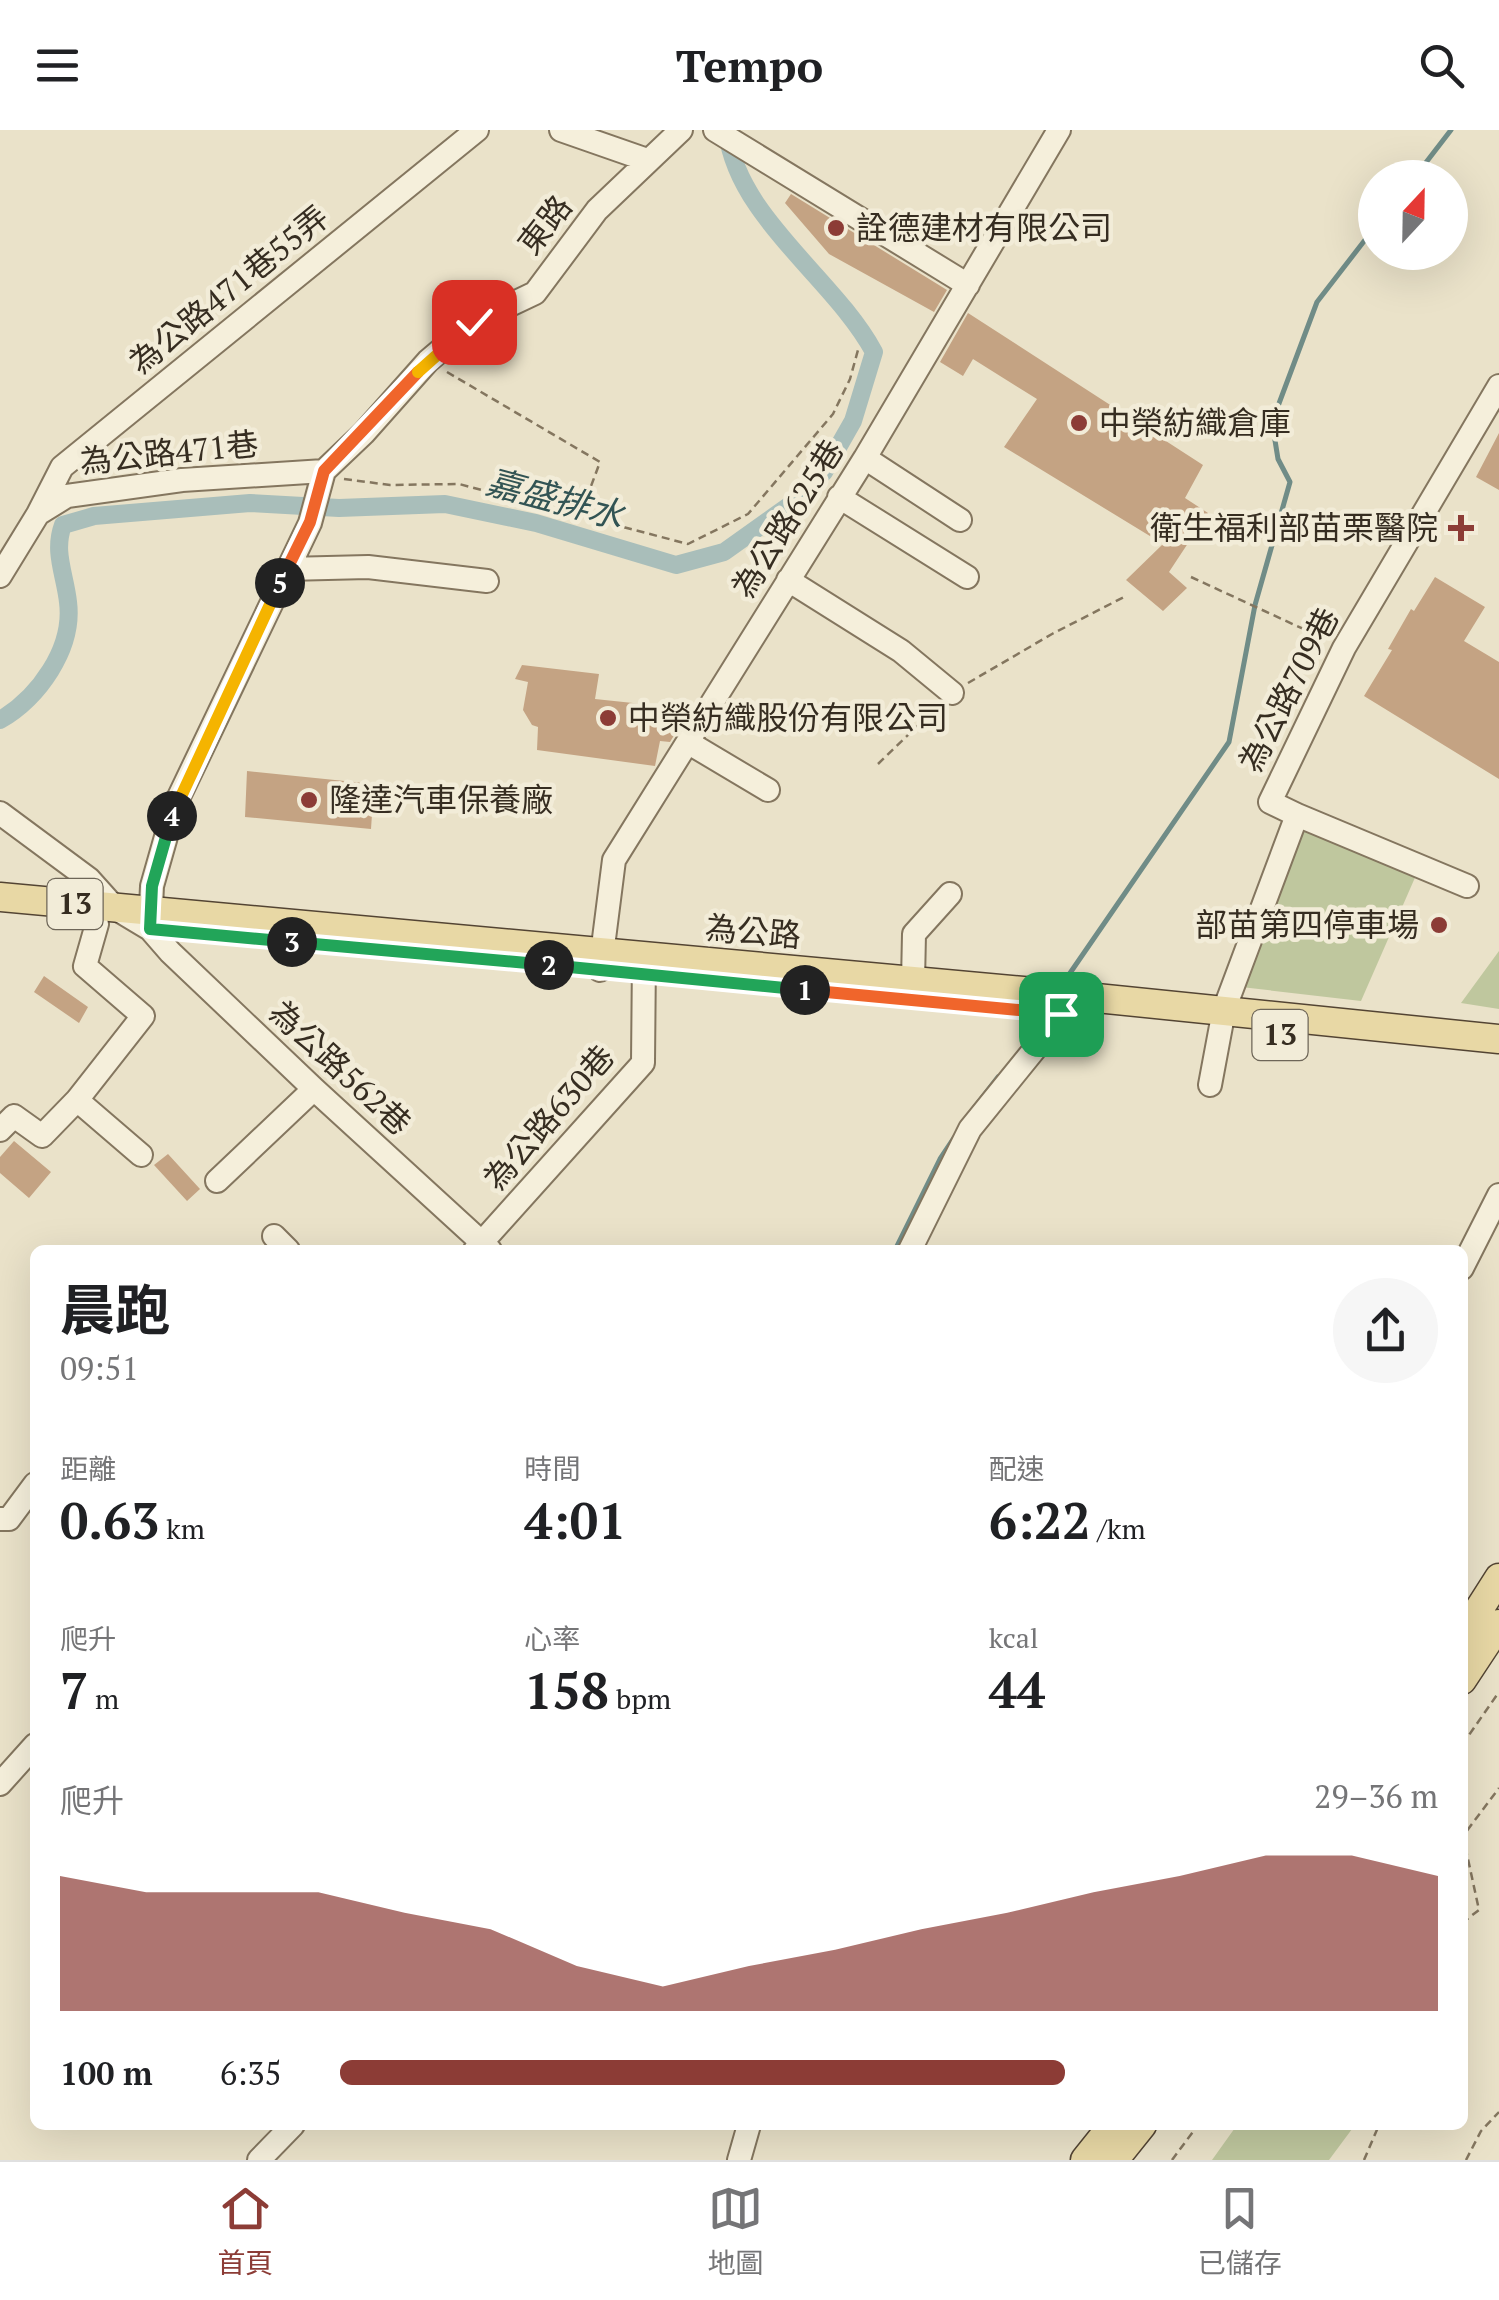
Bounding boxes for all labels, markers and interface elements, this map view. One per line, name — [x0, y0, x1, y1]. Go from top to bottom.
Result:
text: Tempo — [676, 35, 823, 95]
icon: menu — [30, 38, 85, 93]
icon: search — [1414, 38, 1469, 93]
north arrow — [1358, 160, 1468, 270]
map controls — [1358, 160, 1468, 270]
street label: 東路 — [508, 186, 580, 263]
street label: 為公路471巷55弄 — [120, 196, 337, 383]
place label: 詮德建材有限公司 — [856, 206, 1112, 248]
marker: 詮德建材有限公司 — [825, 217, 847, 239]
pin — [432, 280, 517, 365]
icon: check — [447, 295, 502, 350]
place label: 中榮紡織倉庫 — [1099, 401, 1291, 443]
marker: 中榮紡織倉庫 — [1068, 412, 1090, 434]
street label: 為公路471巷 — [78, 422, 260, 482]
street label: 為公路625巷 — [722, 431, 852, 606]
water label: 嘉盛排水 — [482, 458, 631, 539]
place label: 衛生福利部苗栗醫院 — [1150, 506, 1438, 548]
marker: 衛生福利部苗栗醫院 — [1448, 515, 1474, 541]
pin: 5 — [255, 558, 305, 608]
text: 5 — [272, 564, 288, 601]
street label: 為公路709巷 — [1229, 600, 1347, 779]
place label: 中榮紡織股份有限公司 — [628, 696, 948, 738]
marker: 中榮紡織股份有限公司 — [597, 707, 619, 729]
place label: 隆達汽車保養廠 — [329, 778, 553, 820]
marker: 隆達汽車保養廠 — [298, 789, 320, 811]
pin: 4 — [147, 791, 197, 841]
text: 4 — [164, 797, 180, 834]
road number: 13 — [48, 879, 102, 929]
place label: 部苗第四停車場 — [1195, 903, 1419, 945]
street label: 為公路 — [703, 906, 803, 956]
marker: 部苗第四停車場 — [1428, 914, 1450, 936]
pin: 3 — [267, 917, 317, 967]
text: 3 — [284, 923, 300, 960]
pin: 2 — [524, 940, 574, 990]
text: 2 — [541, 946, 557, 983]
pin: 1 — [780, 965, 830, 1015]
text: 1 — [797, 971, 813, 1008]
pin — [1019, 972, 1104, 1057]
icon: arrive — [1034, 987, 1089, 1042]
street label: 為公路562巷 — [261, 991, 421, 1144]
road number: 13 — [1252, 1010, 1308, 1060]
street label: 為公路630巷 — [474, 1036, 623, 1199]
text: 晨跑 — [60, 1273, 170, 1346]
button: share — [1333, 1278, 1438, 1383]
text: 09:51 — [60, 1347, 139, 1389]
text: 距離 — [60, 1450, 116, 1487]
text: 時間 — [524, 1450, 580, 1487]
text: 配速 — [989, 1450, 1045, 1487]
text: 0.63 — [60, 1487, 160, 1553]
text: 4:01 — [524, 1487, 626, 1553]
text: 6:22 — [989, 1487, 1091, 1553]
text: km — [160, 1510, 205, 1547]
text: /km — [1091, 1510, 1146, 1547]
text: kcal — [989, 1619, 1038, 1656]
text: 爬升 — [60, 1620, 116, 1657]
text: 心率 — [524, 1620, 580, 1657]
text: 44 — [989, 1656, 1045, 1722]
text: 7 — [60, 1657, 88, 1723]
text: 158 — [524, 1657, 609, 1723]
text: m — [88, 1680, 119, 1717]
text: bpm — [609, 1680, 671, 1717]
text: 29–36 m — [1314, 1775, 1438, 1817]
text: 爬升 — [60, 1779, 124, 1821]
text: 100 m — [60, 2052, 152, 2094]
text: 6:35 — [220, 2052, 282, 2094]
tab: 首頁 — [217, 2181, 273, 2281]
tab: 地圖 — [707, 2181, 764, 2281]
tab: 已儲存 — [1198, 2181, 1282, 2281]

